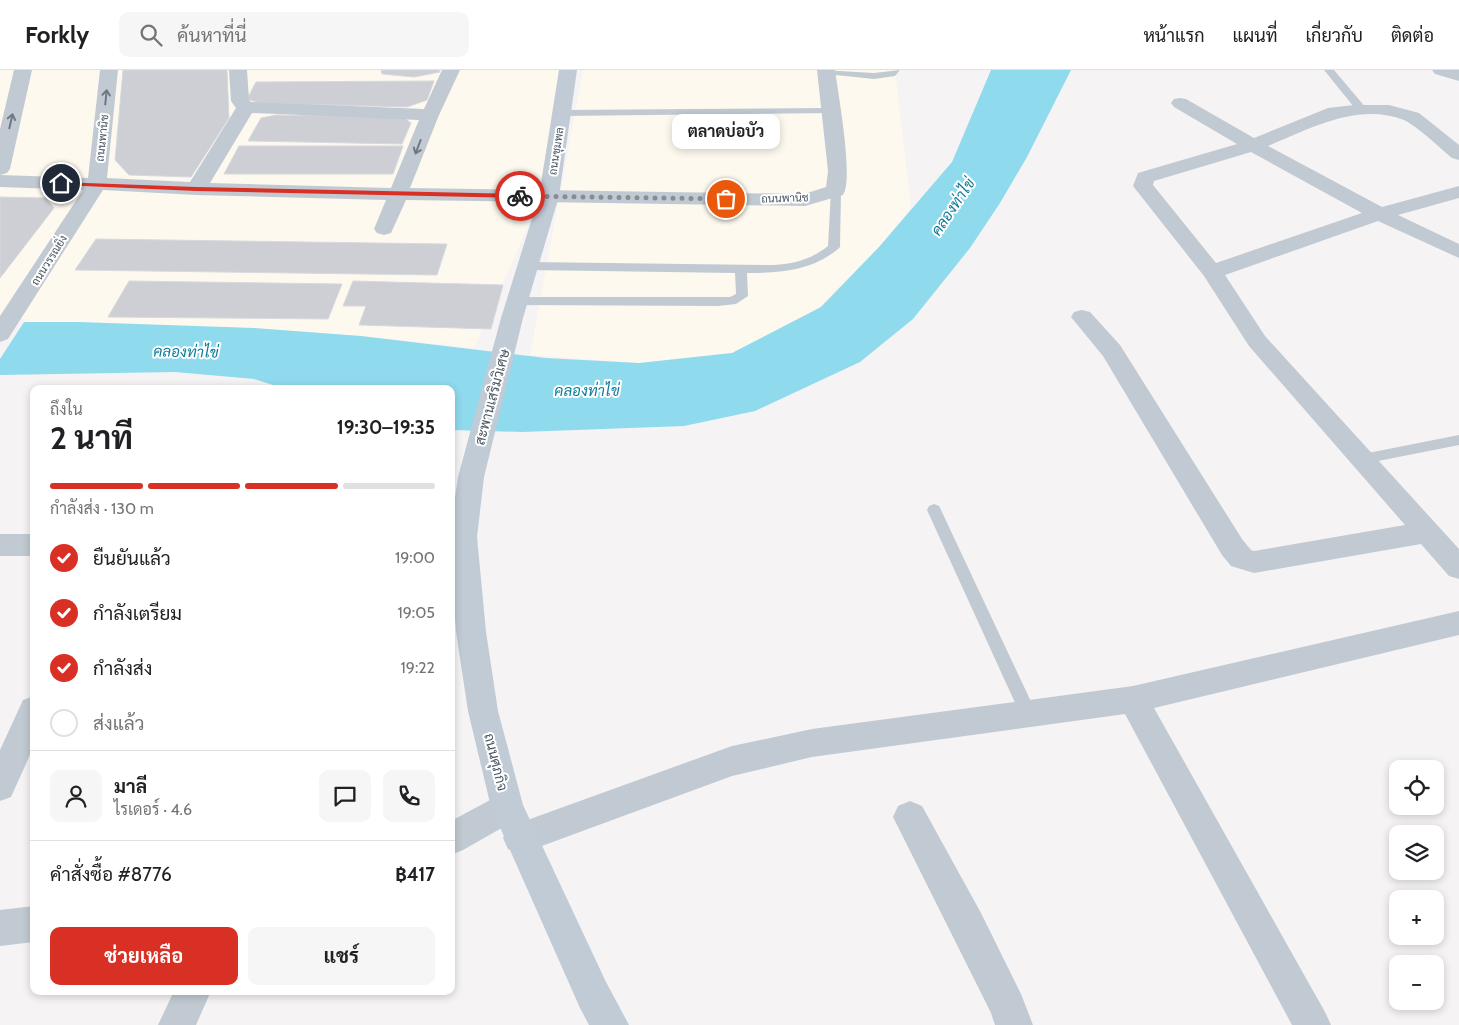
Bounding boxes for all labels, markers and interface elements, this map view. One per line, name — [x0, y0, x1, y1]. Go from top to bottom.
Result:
search box — [119, 12, 469, 57]
text: Forkly — [25, 20, 89, 49]
icon: search — [137, 21, 165, 49]
text: ค้นหาที่นี่ — [177, 24, 247, 47]
text: หน้าแรก — [1143, 25, 1205, 47]
text: แผนที่ — [1233, 25, 1277, 47]
text: เกี่ยวกับ — [1305, 25, 1363, 47]
text: ติดต่อ — [1391, 25, 1434, 47]
one-way arrow — [101, 90, 111, 106]
street label: ถนนพานิช — [93, 113, 111, 162]
one-way arrow — [7, 114, 16, 130]
callout: ตลาดบ่อบัว — [672, 114, 780, 149]
text: ตลาดบ่อบัว — [688, 122, 764, 141]
street label: ถนนชุมพล — [545, 126, 569, 176]
one-way arrow — [413, 139, 422, 154]
pin — [40, 162, 82, 204]
icon: home — [47, 169, 75, 197]
courier — [495, 171, 545, 221]
water label: คลองท่าไข่ — [926, 174, 979, 239]
pin — [705, 178, 747, 220]
icon: bike — [506, 182, 534, 210]
icon: bag — [712, 185, 740, 213]
street label: ถนนพานิช — [761, 190, 809, 206]
street label: ถนนวรรณยิ่ง — [25, 230, 70, 288]
water label: คลองท่าไข่ — [153, 341, 220, 362]
street label: สะพานเสริมวิเศษ — [471, 347, 514, 447]
water label: คลองท่าไข่ — [554, 381, 621, 400]
text: ถึงใน — [50, 400, 83, 419]
text: 19:30–19:35 — [337, 416, 435, 439]
text: 2 นาที — [50, 418, 133, 457]
text: กำลังส่ง · 130 m — [50, 499, 154, 518]
icon: check — [50, 544, 78, 572]
text: ยืนยันแล้ว — [93, 547, 171, 570]
text: 19:00 — [395, 548, 435, 567]
icon: check — [50, 599, 78, 627]
text: กำลังเตรียม — [93, 602, 182, 625]
text: 19:05 — [398, 603, 435, 622]
icon: check — [50, 654, 78, 682]
text: กำลังส่ง — [93, 657, 152, 680]
text: 19:22 — [401, 658, 435, 677]
text: ส่งแล้ว — [93, 712, 144, 735]
street label: ถนนศุภกิจ — [479, 731, 512, 793]
map controls — [1389, 760, 1444, 1010]
button: locate — [1389, 760, 1444, 815]
button: person — [50, 770, 102, 822]
button: chat — [319, 770, 371, 822]
button: phone — [383, 770, 435, 822]
text: มาลี — [114, 775, 147, 798]
text: ไรเดอร์ · 4.6 — [114, 800, 192, 819]
button: layers — [1389, 825, 1444, 880]
text: คำสั่งซื้อ #8776 — [50, 863, 172, 886]
text: ฿417 — [395, 863, 435, 886]
button: + — [1389, 890, 1444, 945]
button: ช่วยเหลือ — [50, 927, 238, 985]
button: แชร์ — [248, 927, 435, 985]
button: − — [1389, 955, 1444, 1010]

